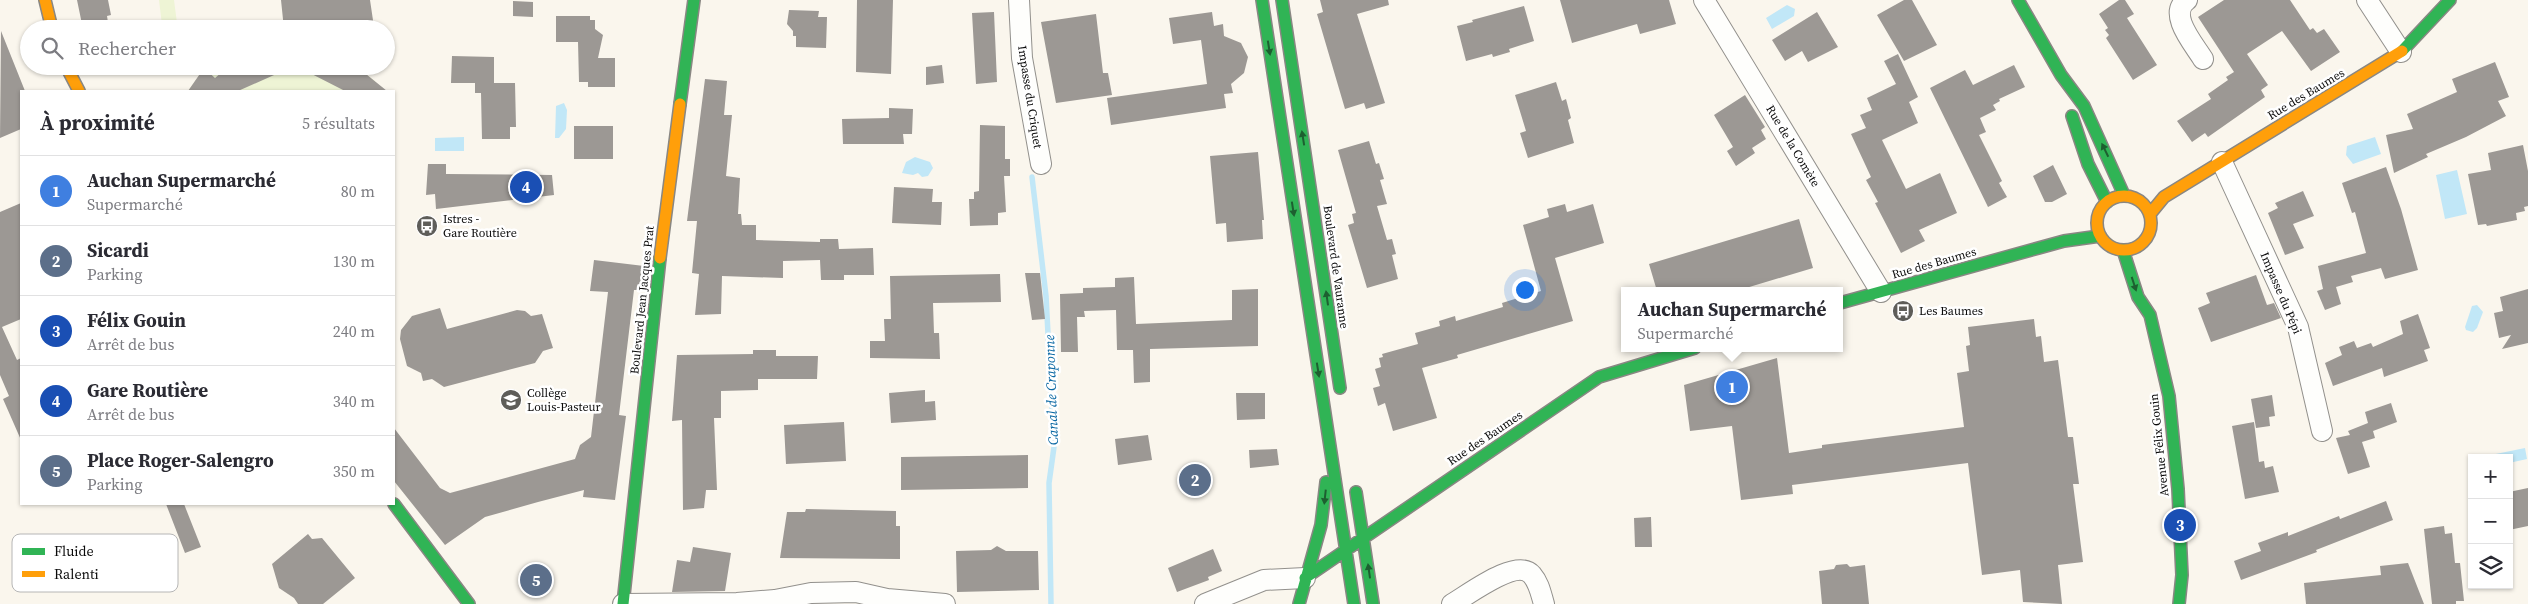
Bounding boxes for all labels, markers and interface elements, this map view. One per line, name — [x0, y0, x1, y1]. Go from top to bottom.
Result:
search box — [20, 20, 395, 75]
icon: search — [38, 34, 66, 62]
text: Rechercher — [78, 35, 176, 61]
one-way arrow — [1266, 41, 1274, 57]
street label: Impasse du Criquet — [1014, 44, 1046, 150]
street label: Rue des Baumes — [2265, 65, 2347, 123]
street label: Rue de la Comète — [1762, 102, 1824, 190]
text: À proximité — [40, 108, 155, 137]
text: 5 résultats — [302, 112, 375, 134]
one-way arrow — [1299, 129, 1307, 145]
one-way arrow — [2101, 143, 2109, 157]
text: Auchan Supermarché — [87, 167, 276, 193]
pin: 4 — [510, 168, 542, 206]
text: 1 — [52, 180, 60, 202]
text: 80 m — [341, 180, 375, 202]
text: Supermarché — [87, 193, 183, 215]
one-way arrow — [1289, 201, 1297, 217]
street label: Boulevard de Vauranne — [1319, 204, 1353, 330]
place label: Istres - Gare Routière — [443, 211, 517, 241]
bus stop icon: Istres - Gare Routière — [415, 214, 439, 238]
street label: Boulevard Jean Jacques Prat — [626, 225, 658, 375]
text: Sicardi — [87, 237, 149, 263]
street label: Rue des Baumes — [1890, 243, 1978, 283]
text: 2 — [52, 250, 60, 272]
text: 130 m — [333, 250, 375, 272]
street label: Impasse du Pépi — [2257, 250, 2306, 337]
text: Parking — [87, 263, 143, 285]
one-way arrow — [2131, 276, 2138, 291]
your location — [1512, 277, 1538, 303]
popup — [1621, 287, 1843, 352]
one-way arrow — [1322, 290, 1330, 306]
text: Auchan Supermarché — [1638, 296, 1826, 322]
bus stop icon: Les Baumes — [1891, 299, 1915, 323]
place label: Les Baumes — [1919, 303, 1983, 319]
text: Félix Gouin — [87, 307, 186, 333]
text: 3 — [52, 320, 60, 342]
text: 240 m — [333, 320, 375, 342]
text: Supermarché — [1638, 322, 1734, 344]
text: Arrêt de bus — [87, 333, 174, 355]
water label: Canal de Craponne — [1039, 334, 1063, 446]
one-way arrow — [1314, 362, 1322, 378]
pin: 1 — [1716, 368, 1748, 406]
text: Gare Routière — [87, 377, 208, 403]
place label: Collège Louis-Pasteur — [527, 385, 601, 415]
school or university icon: Collège Louis-Pasteur — [499, 388, 523, 412]
text: 4 — [52, 390, 60, 412]
text: 340 m — [333, 390, 375, 412]
street label: Avenue Félix Gouin — [2146, 393, 2172, 497]
text: Arrêt de bus — [87, 403, 174, 425]
street label: Rue des Baumes — [1444, 407, 1526, 469]
text: Place Roger-Salengro — [87, 447, 274, 473]
map controls — [2468, 454, 2513, 589]
button: + — [2468, 454, 2513, 499]
text: 5 — [52, 460, 60, 482]
text: 350 m — [333, 460, 375, 482]
pin: 2 — [1179, 461, 1211, 499]
text: Parking — [87, 473, 143, 495]
one-way arrow — [1321, 489, 1329, 505]
button: − — [2468, 499, 2513, 544]
pin: 3 — [2164, 506, 2196, 544]
legend — [12, 534, 178, 592]
text: Fluide — [54, 541, 94, 561]
button: layers — [2468, 544, 2513, 589]
pin: 5 — [520, 561, 552, 599]
one-way arrow — [1364, 562, 1372, 578]
text: Ralenti — [54, 564, 99, 584]

